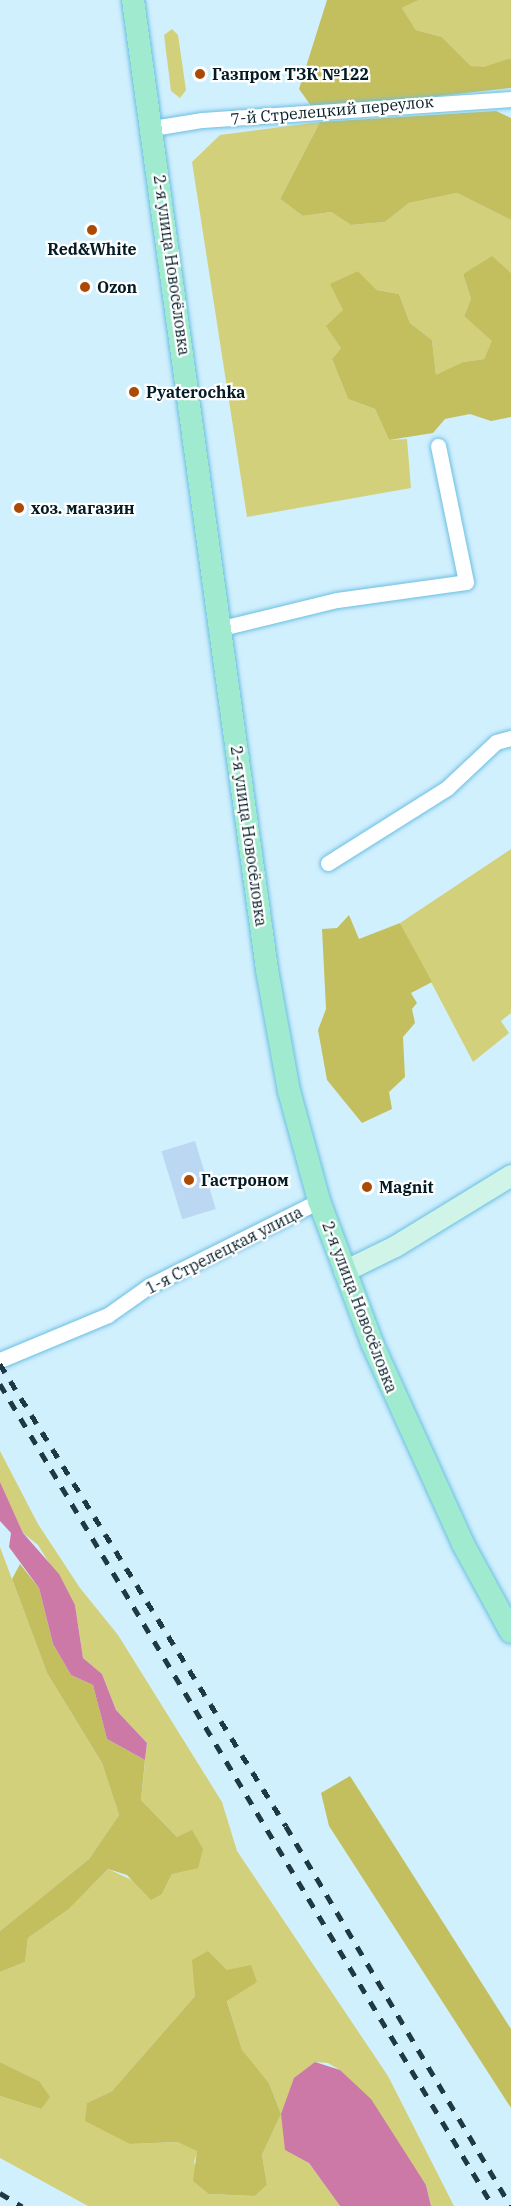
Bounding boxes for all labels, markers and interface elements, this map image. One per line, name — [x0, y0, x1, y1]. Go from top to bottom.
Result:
place label: Газпром ТЗК №122 — [212, 64, 369, 84]
marker: Газпром ТЗК №122 — [193, 67, 207, 81]
street label: 7-й Стрелецкий переулок — [230, 92, 434, 128]
street label: 2-я улица Новосёловка — [150, 173, 194, 357]
marker: Red&White — [85, 223, 99, 237]
place label: Red&White — [47, 239, 137, 259]
place label: Ozon — [97, 277, 137, 297]
marker: Ozon — [78, 280, 92, 294]
place label: Pyaterochka — [146, 382, 245, 402]
marker: Pyaterochka — [127, 385, 141, 399]
place label: хоз. магазин — [31, 498, 135, 518]
marker: хоз. магазин — [12, 501, 26, 515]
street label: 2-я улица Новосёловка — [227, 744, 271, 928]
place label: Гастроном — [201, 1170, 289, 1190]
marker: Гастроном — [182, 1173, 196, 1187]
place label: Magnit — [379, 1177, 434, 1197]
marker: Magnit — [360, 1180, 374, 1194]
street label: 1-я Стрелецкая улица — [142, 1202, 306, 1298]
street label: 2-я улица Новосёловка — [318, 1218, 402, 1396]

